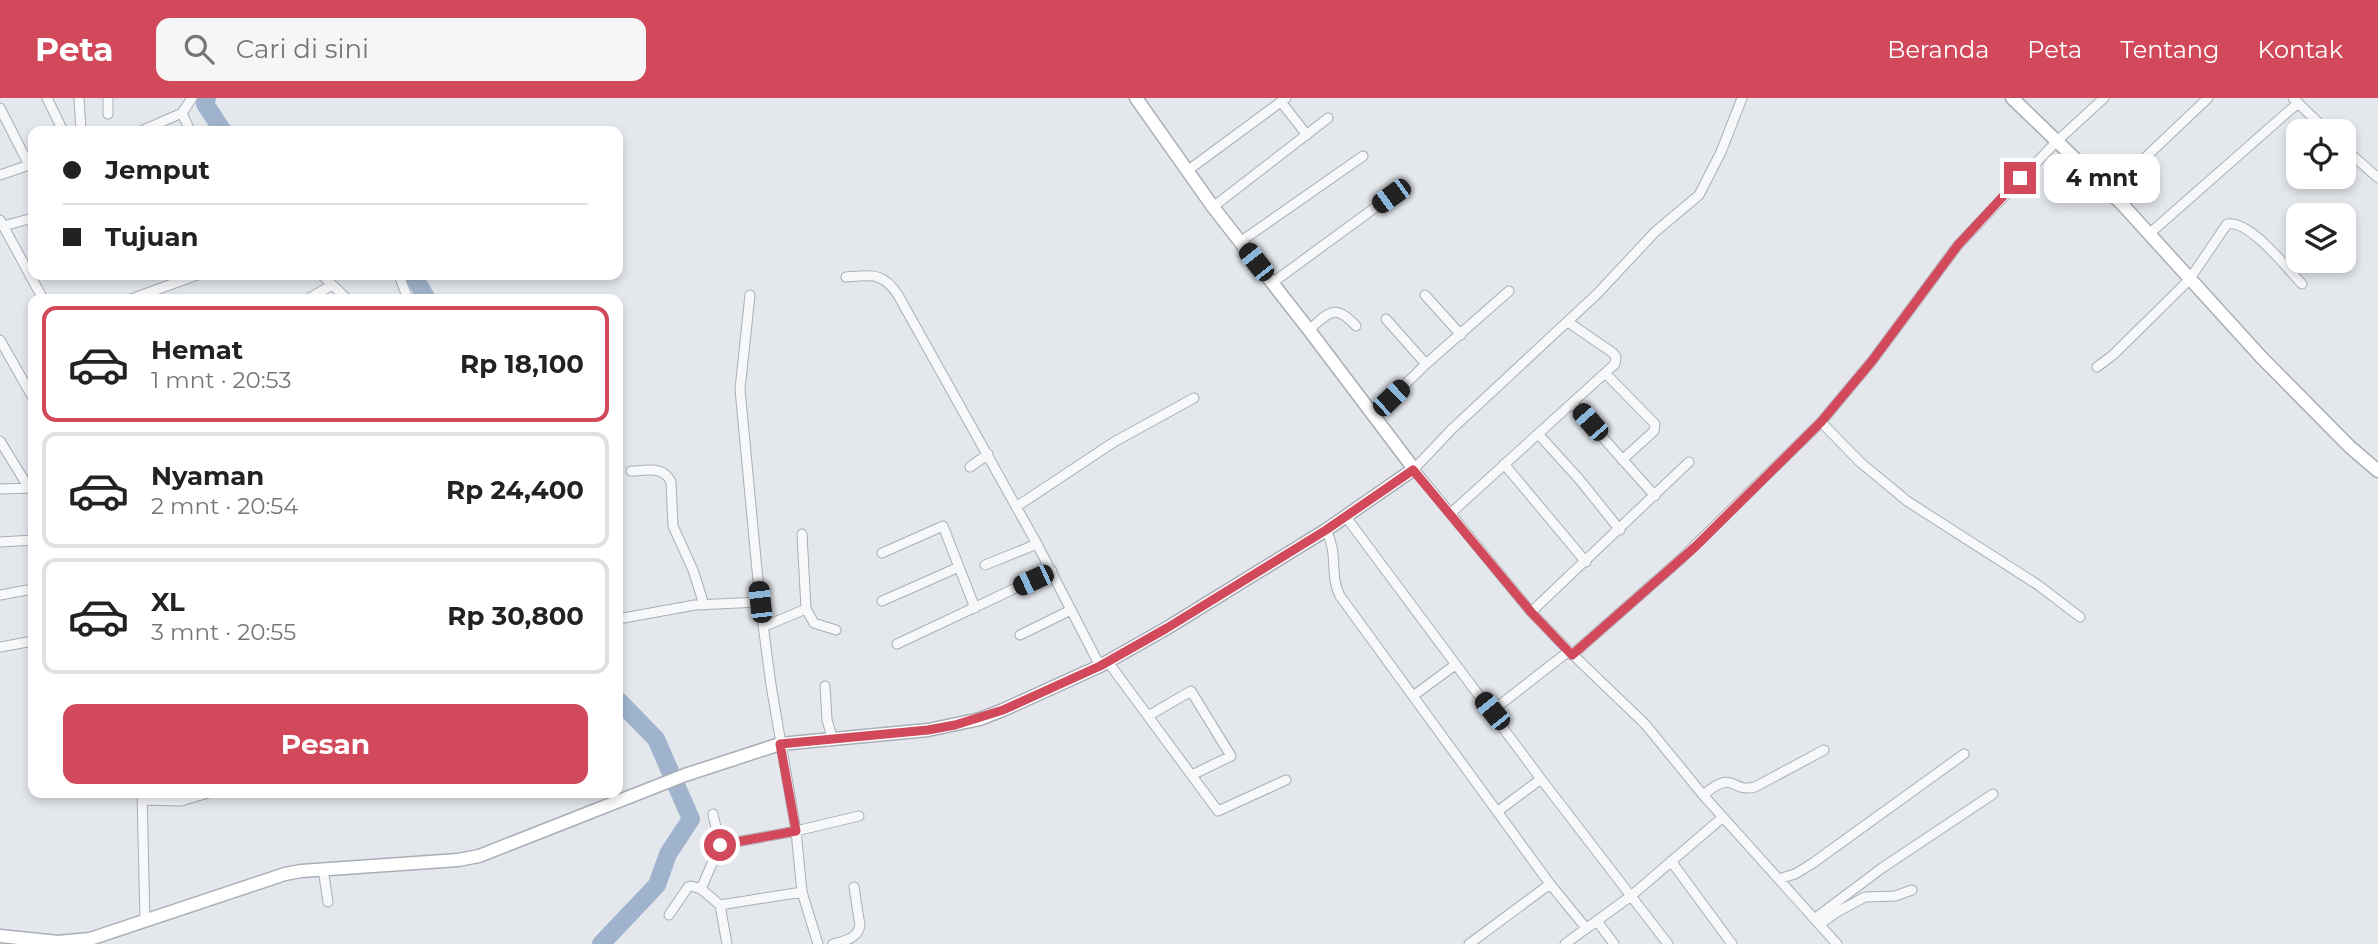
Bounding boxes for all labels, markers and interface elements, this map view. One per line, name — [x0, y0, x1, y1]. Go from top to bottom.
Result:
search box — [156, 18, 646, 81]
text: Peta — [35, 29, 114, 69]
icon: search — [180, 30, 218, 68]
text: Cari di sini — [236, 33, 369, 65]
text: Beranda — [1887, 35, 1989, 64]
text: Peta — [2027, 35, 2082, 64]
text: Tentang — [2120, 35, 2219, 64]
text: Kontak — [2257, 35, 2343, 64]
map controls — [2286, 119, 2356, 273]
button: locate — [2286, 119, 2356, 189]
text: Jemput — [105, 154, 210, 186]
callout: 4 mnt — [2044, 154, 2160, 202]
route end — [2004, 162, 2036, 194]
text: 4 mnt — [2066, 164, 2138, 192]
car — [1368, 175, 1415, 217]
button: layers — [2286, 203, 2356, 273]
text: Tujuan — [105, 221, 198, 253]
car — [1235, 239, 1278, 285]
icon: car — [67, 333, 130, 396]
text: Hemat — [151, 334, 243, 366]
text: Rp 18,100 — [460, 348, 584, 380]
text: 1 mnt · 20:53 — [151, 366, 291, 394]
car — [1369, 376, 1414, 420]
car — [1569, 399, 1612, 445]
icon: car — [67, 459, 130, 522]
text: Nyaman — [151, 460, 264, 492]
text: Rp 24,400 — [446, 474, 584, 506]
text: 2 mnt · 20:54 — [151, 492, 299, 520]
car — [1010, 562, 1057, 598]
car — [748, 580, 773, 624]
icon: car — [67, 585, 130, 648]
text: XL — [151, 586, 185, 618]
text: Rp 30,800 — [447, 600, 584, 632]
text: 3 mnt · 20:55 — [151, 618, 296, 646]
car — [1471, 688, 1514, 734]
button: Pesan — [63, 704, 588, 784]
route start — [704, 829, 736, 861]

